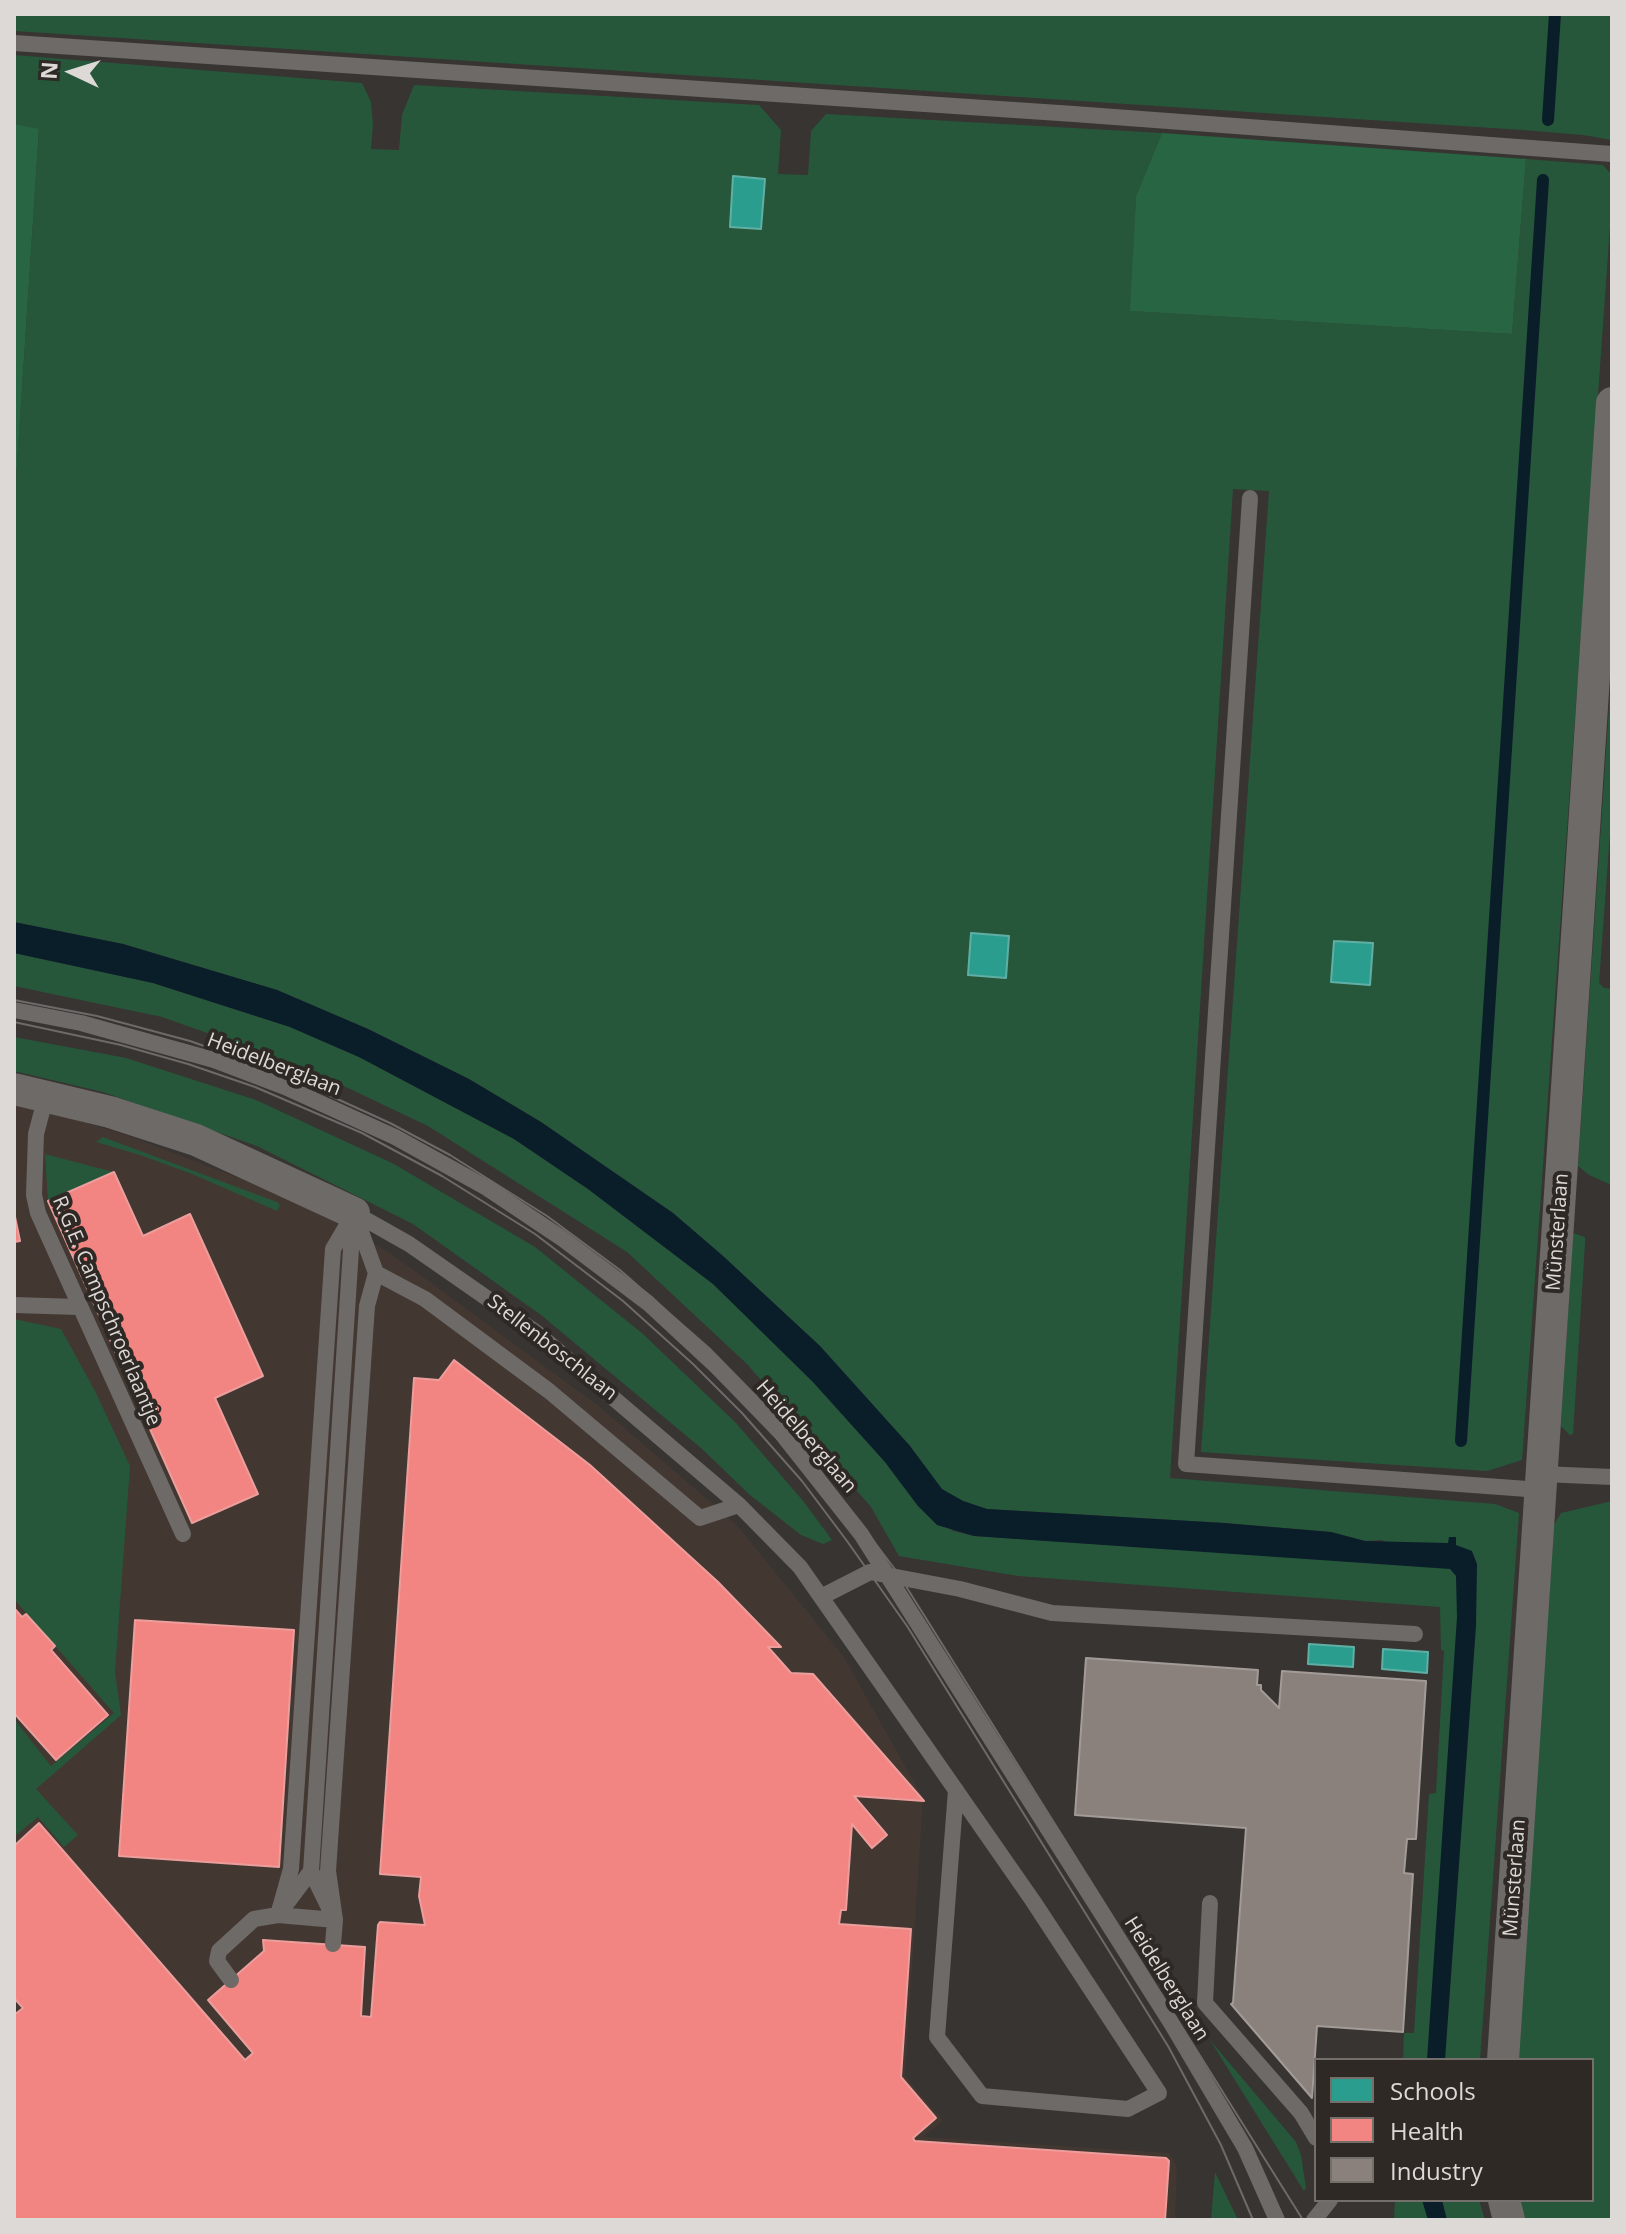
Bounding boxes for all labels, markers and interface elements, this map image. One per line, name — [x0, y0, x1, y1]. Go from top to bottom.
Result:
north arrow — [32, 32, 112, 112]
text: N — [32, 60, 64, 80]
street label: Heidelberglaan — [204, 1028, 344, 1102]
street label: Münsterlaan — [1542, 1172, 1574, 1292]
street label: R.G.E. Campschroerlaantje — [47, 1192, 165, 1430]
street label: Stellenboschlaan — [482, 1290, 622, 1406]
street label: Heidelberglaan — [751, 1376, 861, 1498]
street label: Münsterlaan — [1499, 1818, 1531, 1938]
street label: Heidelberglaan — [1118, 1913, 1214, 2045]
legend — [1314, 2058, 1594, 2202]
text: Schools — [1390, 2074, 1476, 2107]
text: Health — [1390, 2114, 1464, 2147]
text: Industry — [1390, 2154, 1483, 2187]

